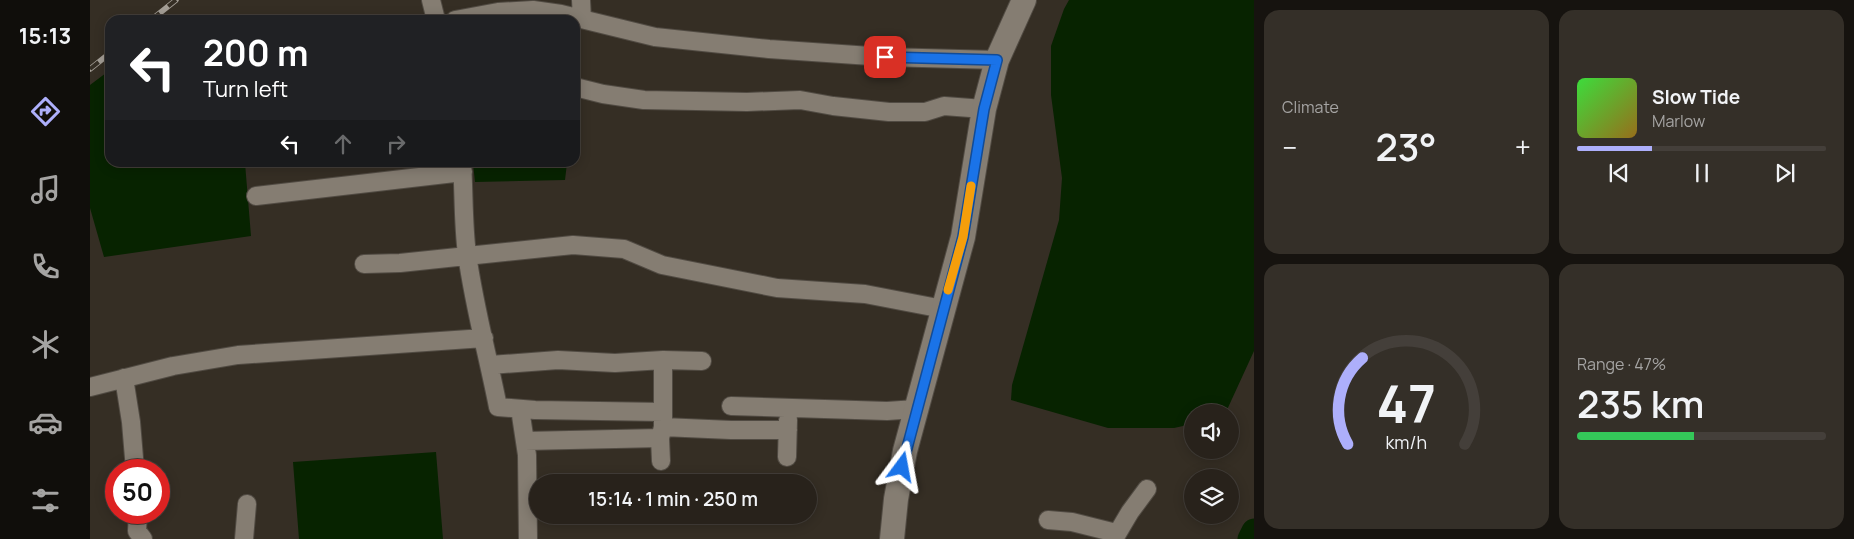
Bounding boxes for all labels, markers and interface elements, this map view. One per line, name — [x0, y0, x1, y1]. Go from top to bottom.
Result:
text: 15:13 — [19, 21, 71, 51]
text: 200 m — [203, 29, 308, 77]
icon: left — [120, 35, 185, 100]
pin — [864, 36, 906, 78]
icon: arrive — [871, 43, 899, 71]
text: Turn left — [203, 74, 288, 104]
text: Slow Tide — [1652, 84, 1740, 110]
icon: directions — [28, 94, 63, 129]
text: Climate — [1282, 96, 1339, 118]
text: Marlow — [1652, 110, 1705, 132]
text: 23° — [1375, 120, 1437, 172]
text: − — [1282, 128, 1297, 166]
text: + — [1515, 128, 1531, 166]
icon: left — [276, 130, 304, 158]
icon: ahead — [329, 130, 357, 158]
icon: right — [382, 130, 410, 158]
icon: previous — [1605, 159, 1633, 187]
icon: pause — [1688, 159, 1716, 187]
icon: next — [1771, 159, 1799, 187]
icon: music — [28, 172, 63, 207]
icon: phone — [28, 249, 63, 284]
icon: climate — [28, 327, 63, 362]
text: Range · 47% — [1577, 353, 1666, 375]
text: 47 — [1377, 368, 1436, 439]
text: 235 km — [1577, 377, 1704, 429]
map controls — [1184, 404, 1239, 524]
button: sound — [1184, 404, 1239, 459]
icon: car — [28, 405, 63, 440]
text: km/h — [1386, 430, 1427, 454]
position arrow — [875, 440, 927, 492]
speed limit sign: 50 — [105, 459, 170, 524]
button: layers — [1184, 469, 1239, 524]
icon: filters — [28, 483, 63, 518]
text: 15:14 · 1 min · 250 m — [588, 486, 758, 512]

